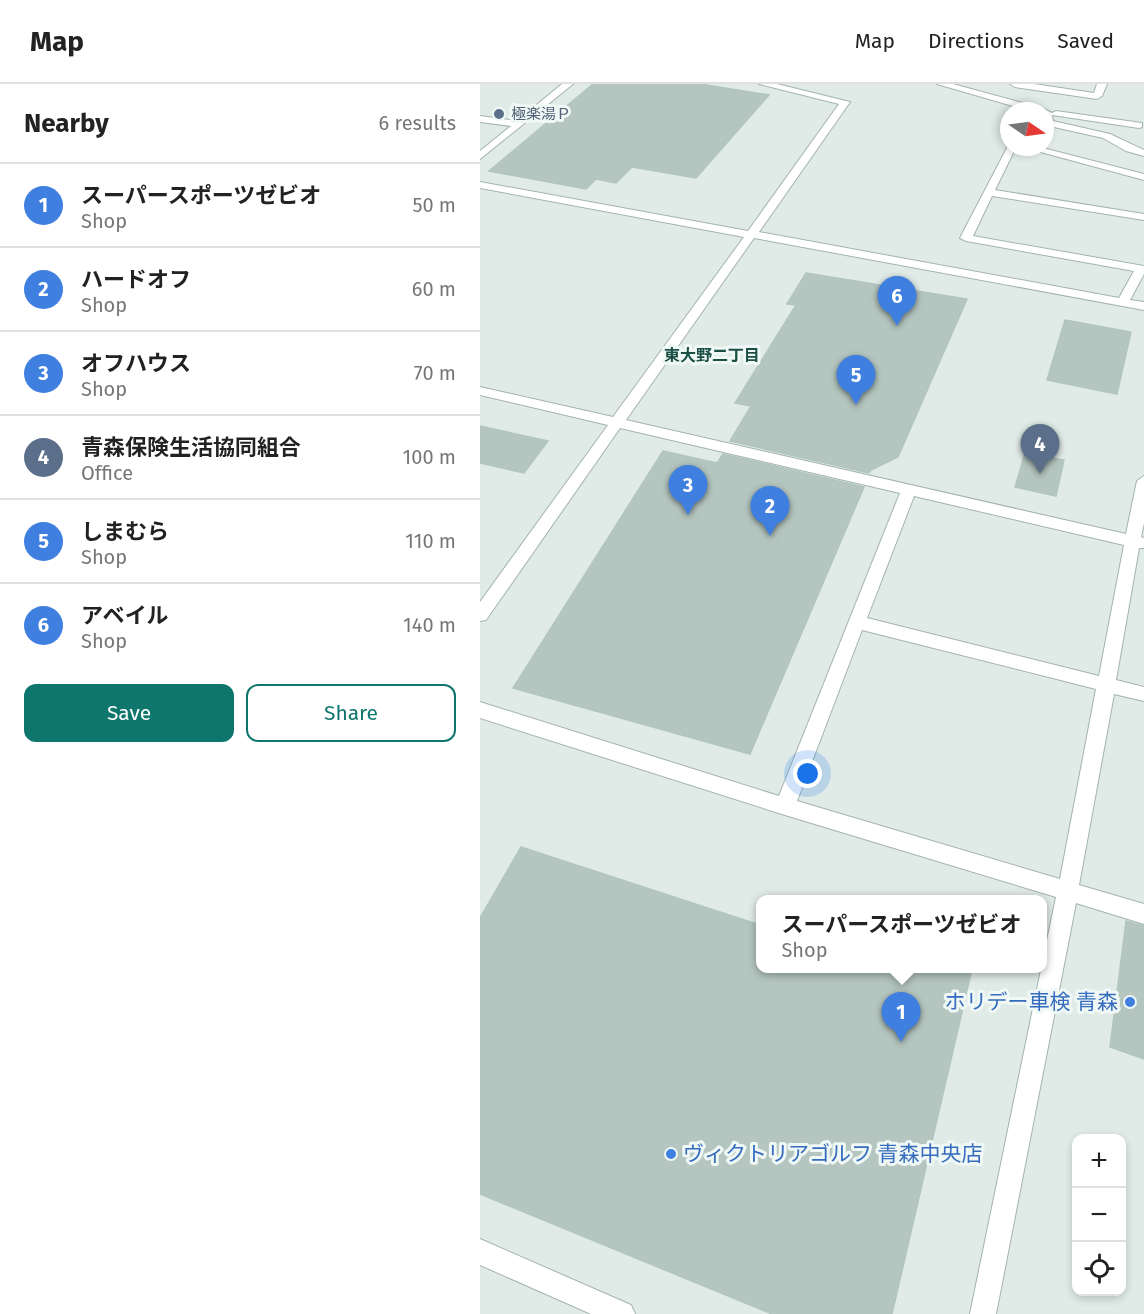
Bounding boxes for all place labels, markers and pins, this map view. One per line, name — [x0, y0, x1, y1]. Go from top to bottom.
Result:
place label: 極楽湯Ｐ — [511, 105, 571, 123]
marker: 極楽湯Ｐ — [492, 107, 506, 121]
pin: 6 — [878, 276, 916, 326]
pin: 5 — [836, 356, 875, 405]
pin: 4 — [1020, 424, 1060, 474]
pin: 3 — [668, 466, 708, 515]
pin: 2 — [750, 486, 790, 536]
place label: ホリデー車検 青森 — [944, 989, 1118, 1015]
pin: 1 — [882, 992, 920, 1042]
marker: ホリデー車検 青森 — [1123, 995, 1137, 1009]
place label: ヴィクトリアゴルフ 青森中央店 — [683, 1141, 983, 1167]
marker: ヴィクトリアゴルフ 青森中央店 — [664, 1147, 678, 1161]

